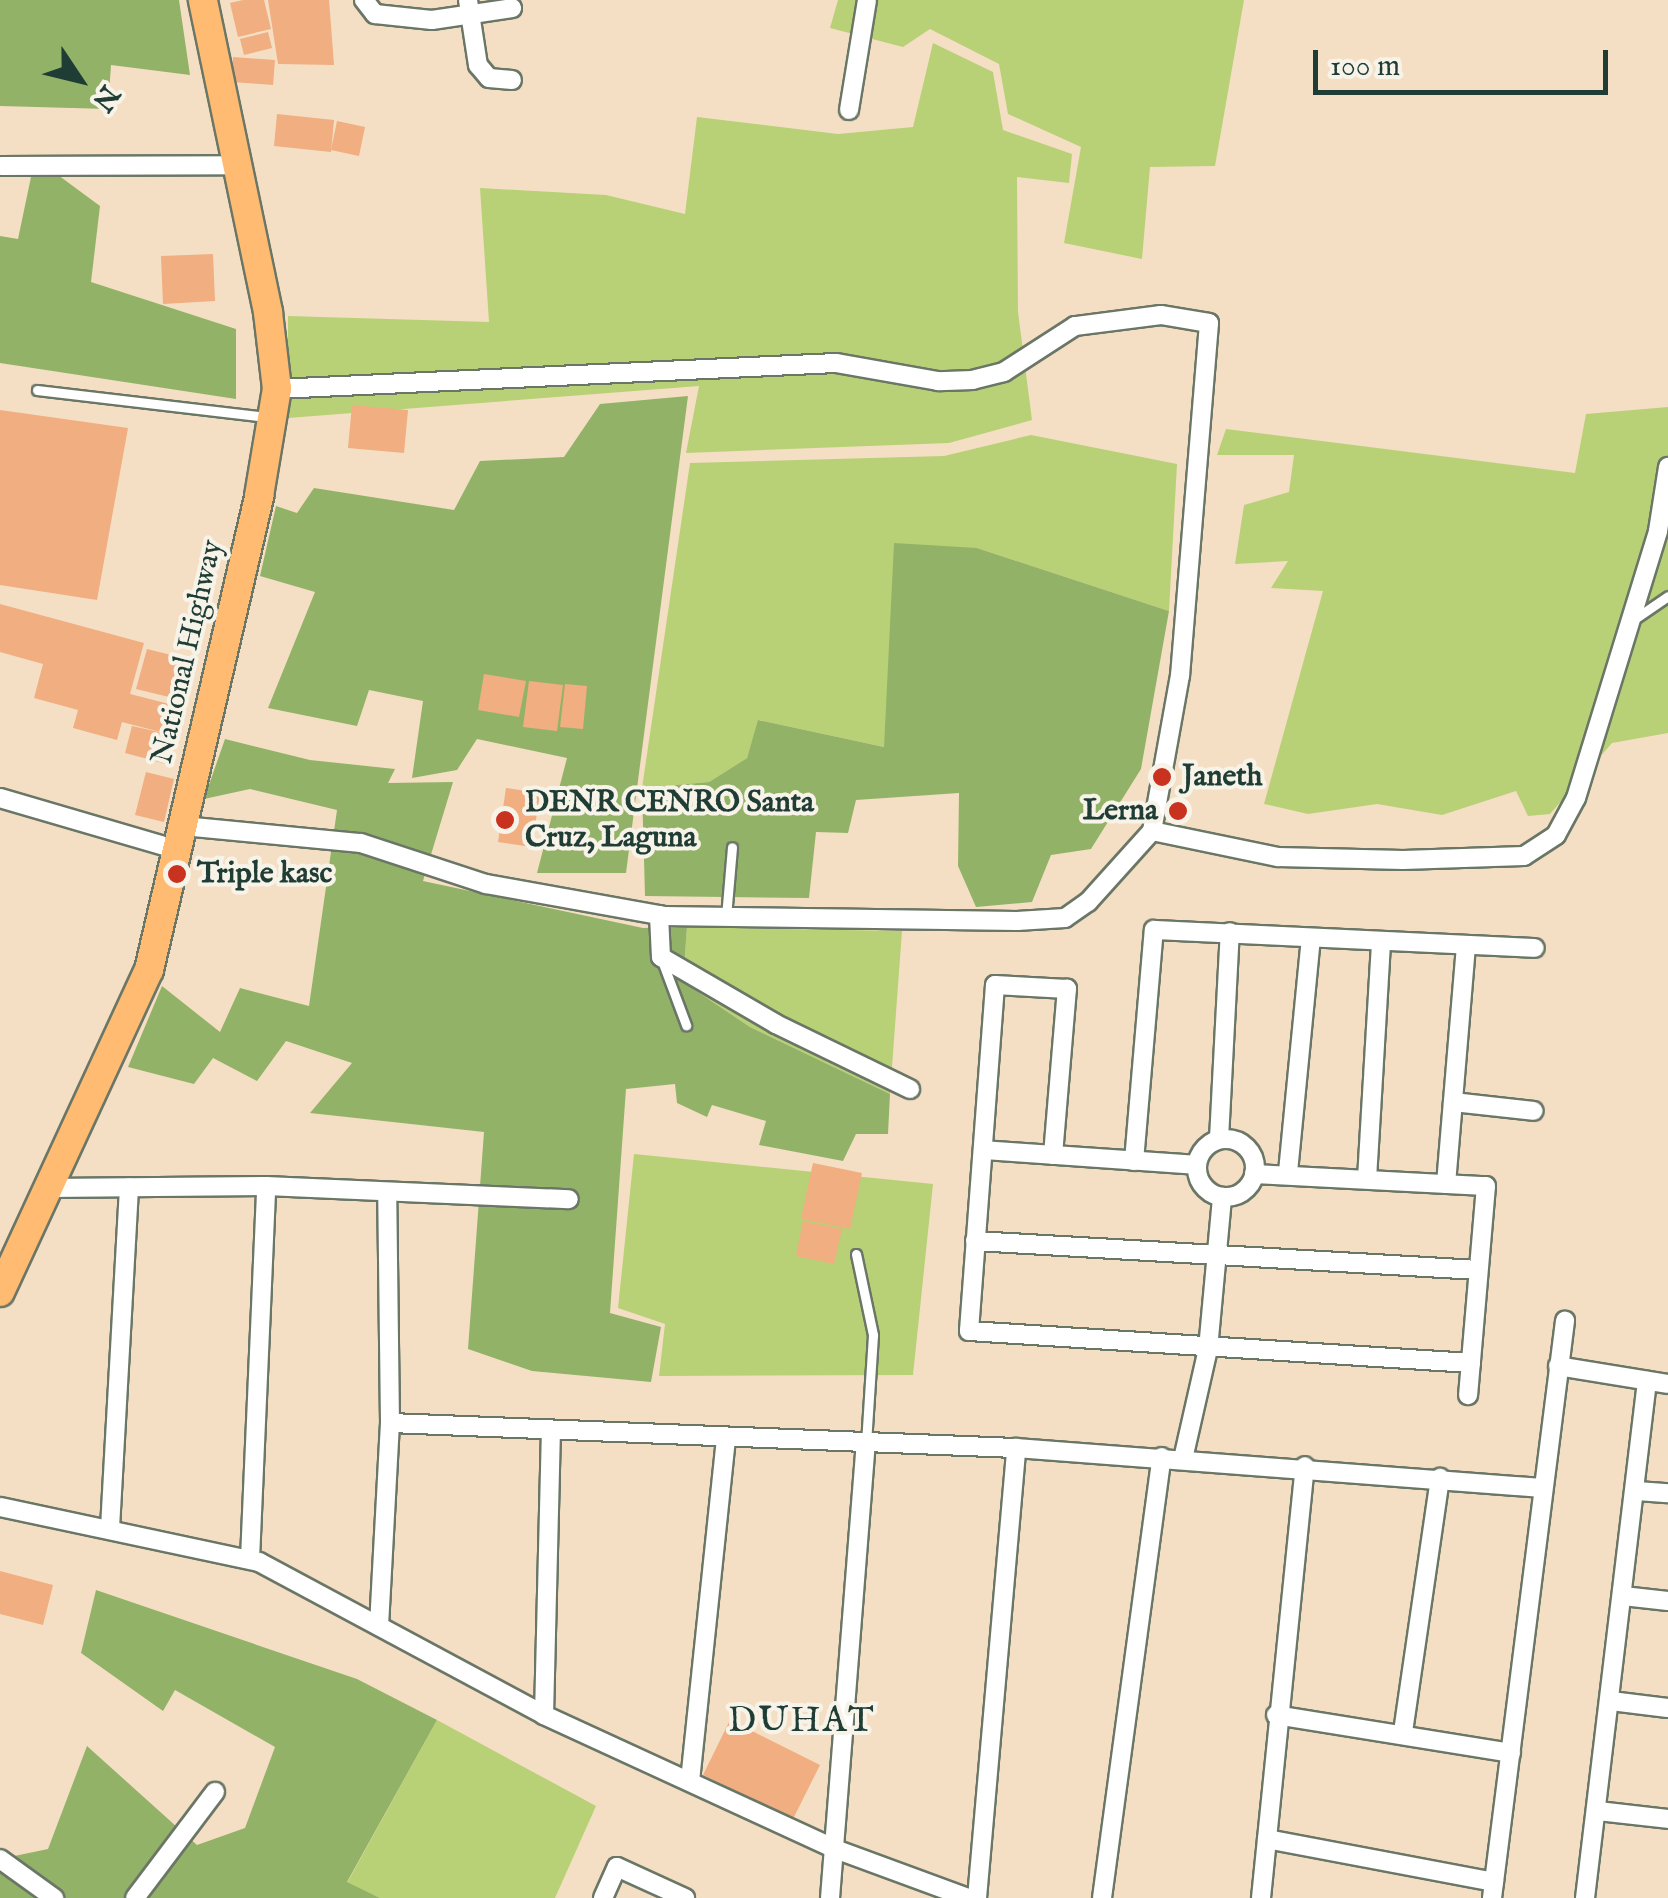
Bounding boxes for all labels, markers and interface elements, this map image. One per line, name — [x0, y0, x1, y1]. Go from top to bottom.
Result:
north arrow — [30, 30, 130, 130]
scale bar — [1318, 30, 1613, 92]
text: 100 m — [1330, 48, 1400, 86]
text: N — [84, 78, 126, 117]
street label: National Highway — [145, 537, 231, 767]
place label: Janeth — [1182, 759, 1262, 795]
marker: Janeth — [1151, 766, 1173, 788]
place label: DENR CENRO Santa Cruz, Laguna — [525, 785, 814, 856]
place label: Lerna — [1083, 793, 1158, 829]
marker: Lerna — [1167, 800, 1189, 822]
marker: DENR CENRO Santa Cruz, Laguna — [494, 809, 516, 831]
place label: Triple kasc — [197, 856, 332, 892]
marker: Triple kasc — [166, 863, 188, 885]
district label: DUHAT — [728, 1701, 876, 1743]

